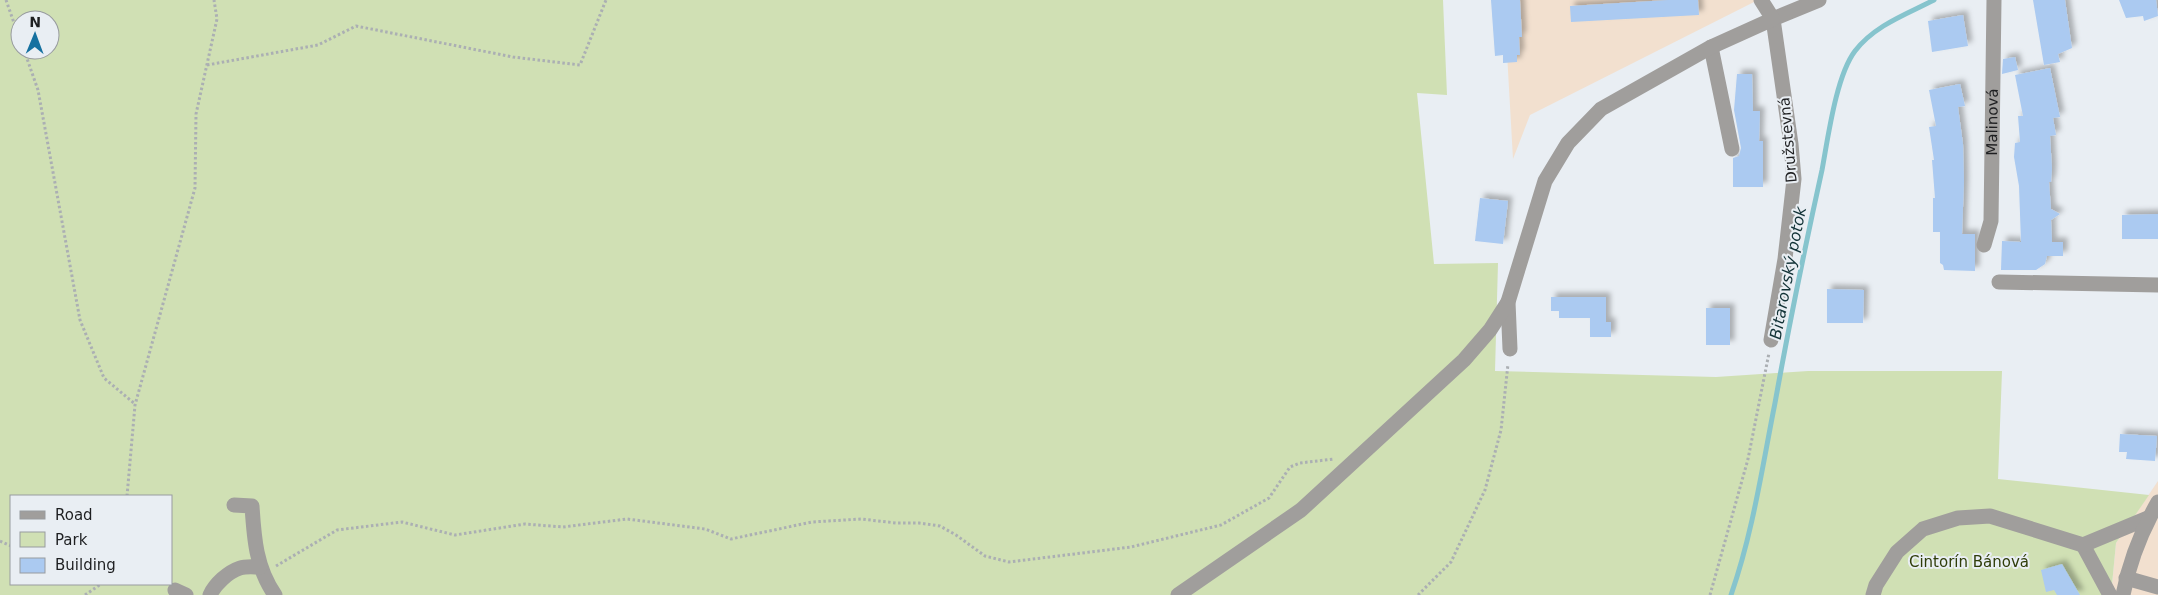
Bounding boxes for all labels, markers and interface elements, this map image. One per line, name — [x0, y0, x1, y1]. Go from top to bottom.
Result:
north arrow — [10, 10, 60, 60]
text: N — [29, 14, 41, 30]
street label: Malinová — [1983, 88, 2002, 156]
street label: Družstevná — [1775, 97, 1801, 183]
water label: Bitarovský potok — [1766, 204, 1810, 341]
legend — [10, 495, 172, 585]
text: Road — [55, 506, 93, 524]
text: Park — [55, 531, 88, 549]
park label: Cintorín Bánová — [1909, 553, 2029, 571]
text: Building — [55, 556, 116, 574]

